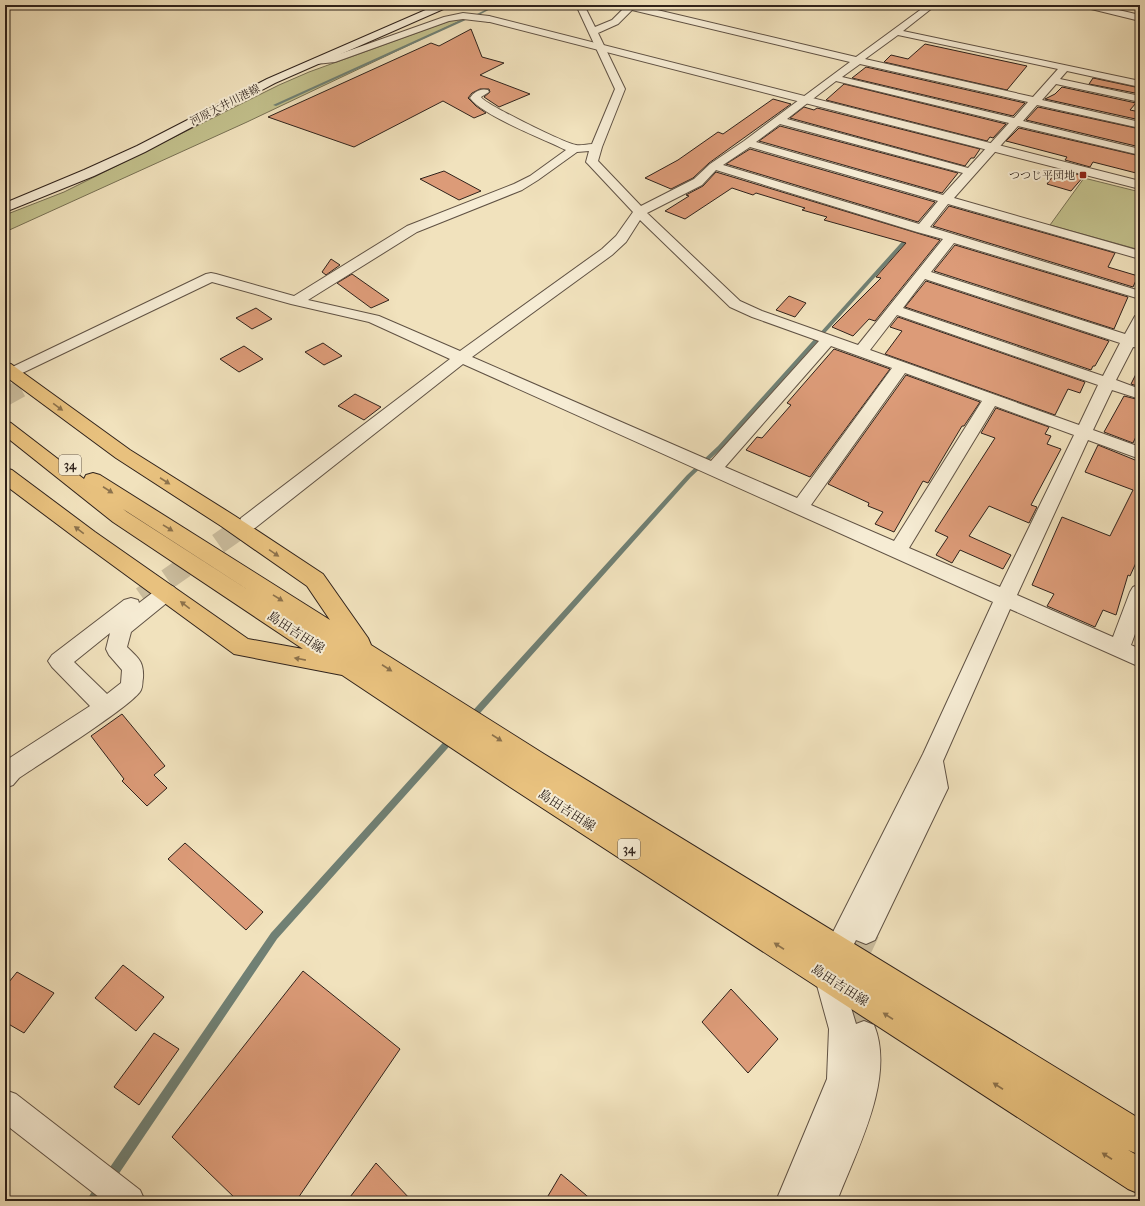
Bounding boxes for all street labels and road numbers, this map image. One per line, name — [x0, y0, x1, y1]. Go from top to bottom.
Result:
street label: 河原大井川港線 — [188, 82, 262, 128]
road number: 34 — [59, 455, 81, 475]
street label: 島田吉田線 — [265, 608, 327, 656]
street label: 島田吉田線 — [536, 786, 598, 834]
road number: 34 — [618, 839, 640, 859]
street label: 島田吉田線 — [809, 961, 871, 1009]

